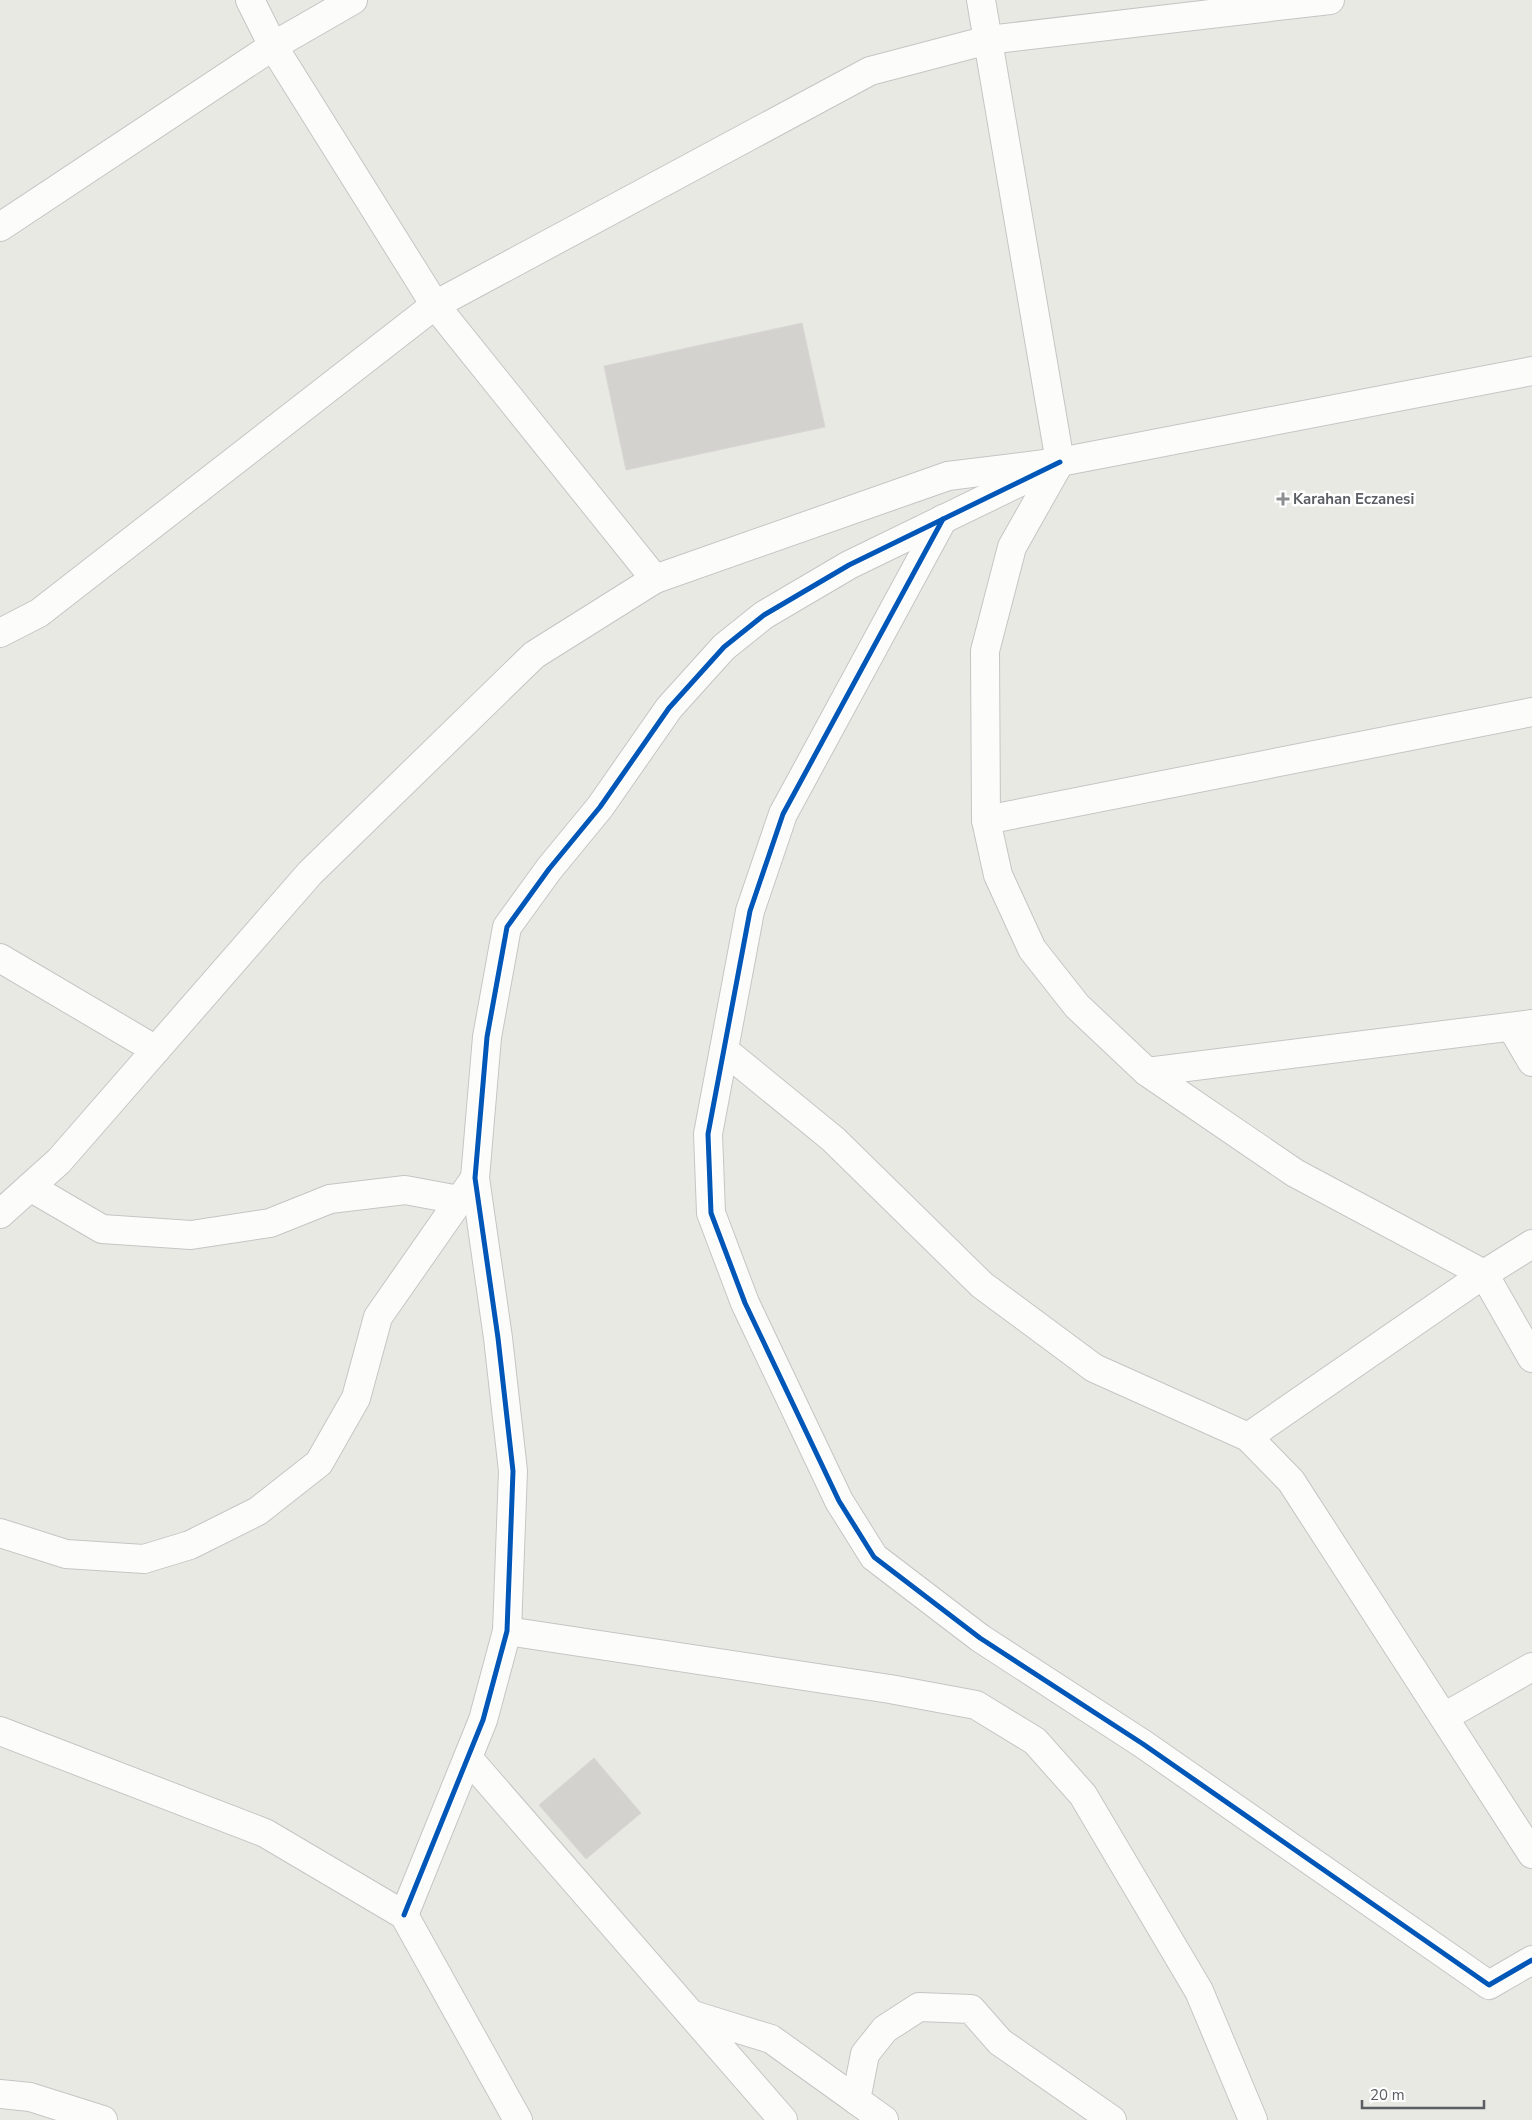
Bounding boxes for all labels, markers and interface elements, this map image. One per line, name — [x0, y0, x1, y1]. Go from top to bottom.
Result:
place label: Karahan Eczanesi — [1293, 489, 1414, 509]
marker: Karahan Eczanesi — [1277, 493, 1289, 505]
scale bar — [1362, 2078, 1484, 2110]
text: 20 m — [1370, 2085, 1405, 2105]

